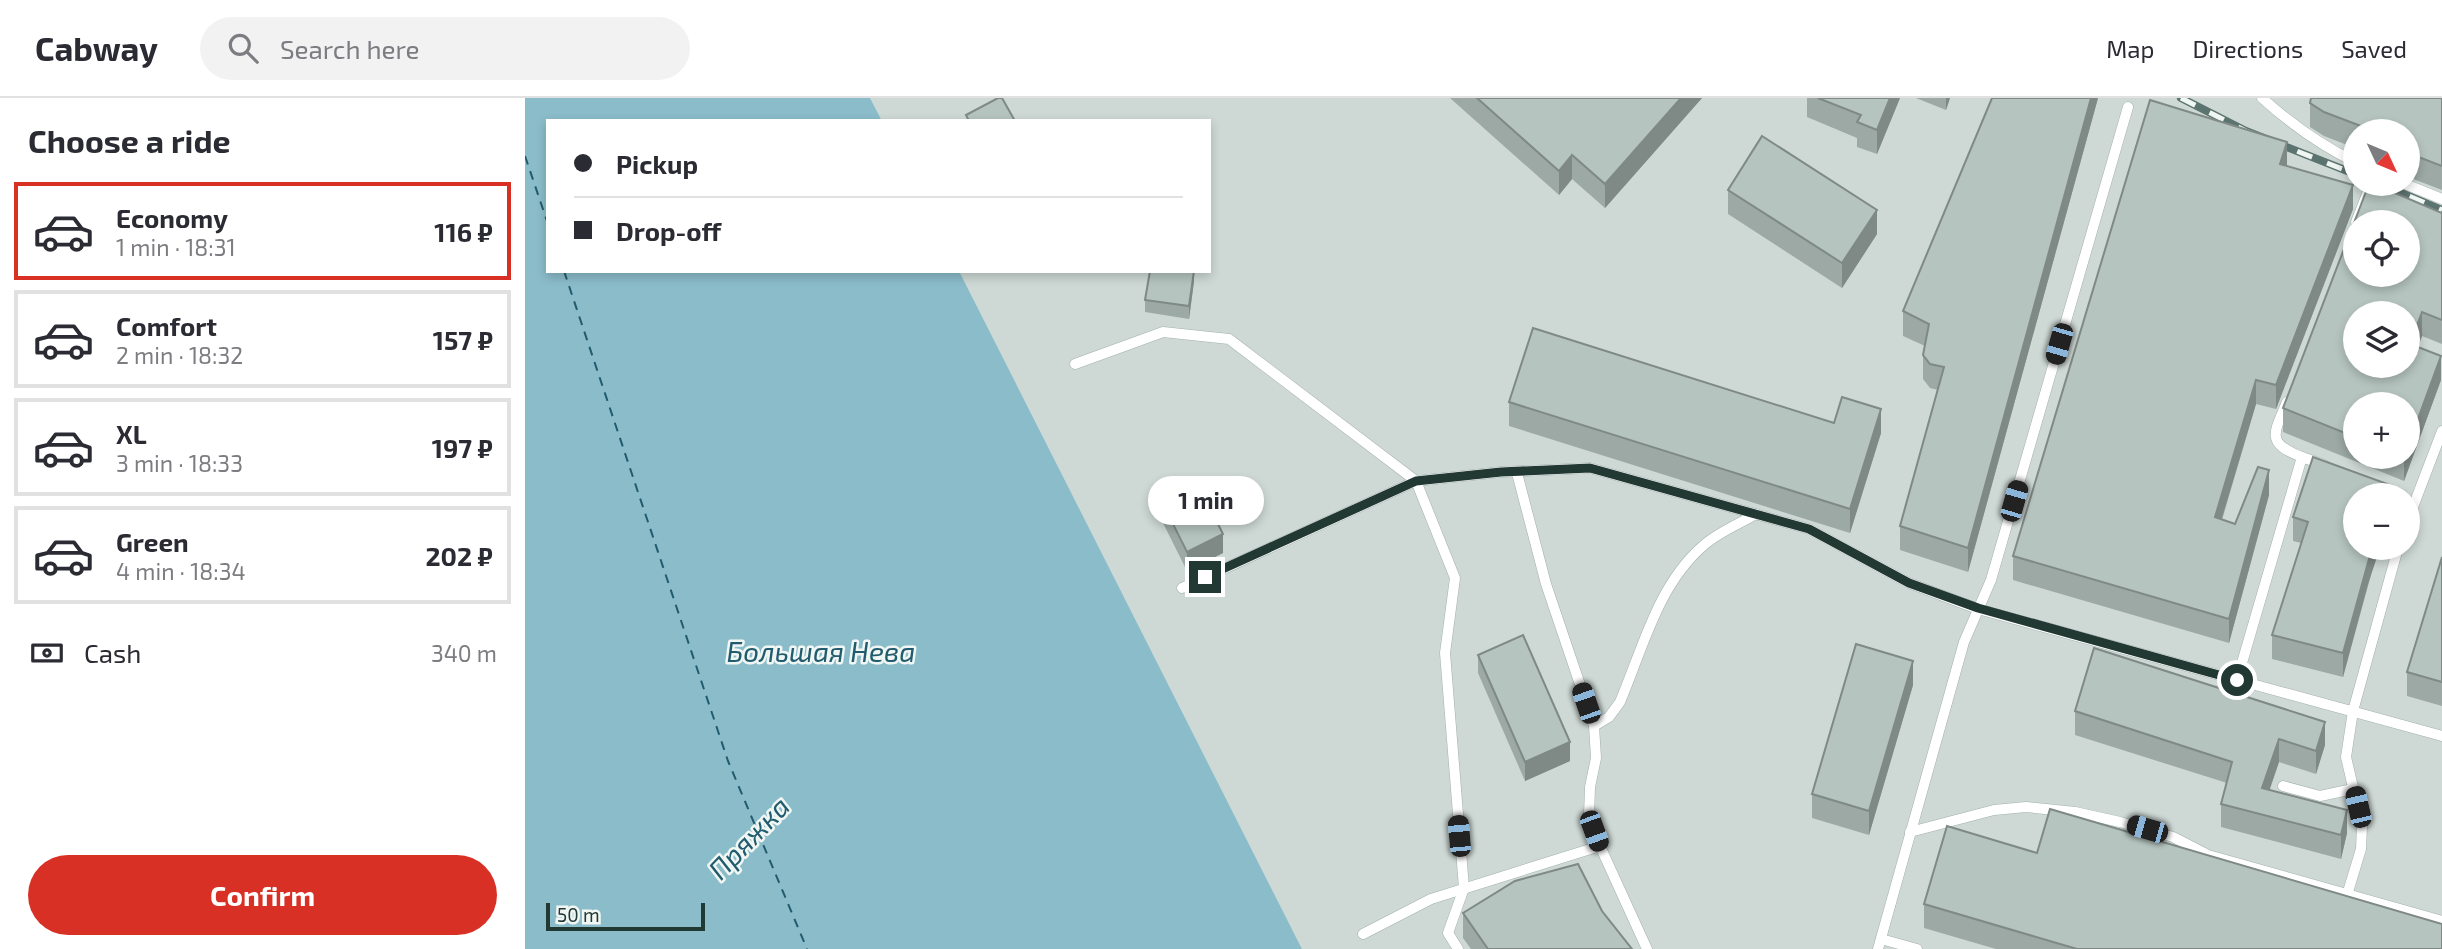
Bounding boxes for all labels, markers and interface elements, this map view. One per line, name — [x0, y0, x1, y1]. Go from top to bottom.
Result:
search box — [200, 17, 690, 80]
text: Cabway — [35, 28, 158, 68]
icon: search — [224, 29, 262, 67]
text: Search here — [280, 33, 420, 64]
text: Map — [2106, 34, 2154, 63]
text: Directions — [2192, 34, 2303, 63]
text: Saved — [2341, 34, 2407, 63]
north arrow — [2343, 119, 2420, 196]
map controls — [2343, 119, 2420, 560]
text: Choose a ride — [28, 121, 231, 159]
text: Pickup — [616, 148, 698, 179]
icon: car — [32, 200, 95, 263]
text: Economy — [116, 202, 228, 233]
button: locate — [2343, 210, 2420, 287]
text: Drop-off — [616, 215, 721, 246]
text: 116 ₽ — [434, 216, 493, 247]
text: 1 min · 18:31 — [116, 233, 236, 261]
button: layers — [2343, 301, 2420, 378]
icon: car — [32, 308, 95, 371]
text: Comfort — [116, 310, 217, 341]
car — [2044, 321, 2075, 367]
text: 157 ₽ — [433, 324, 493, 355]
text: 2 min · 18:32 — [116, 341, 243, 369]
button: + — [2343, 392, 2420, 469]
icon: car — [32, 416, 95, 479]
text: XL — [116, 418, 147, 449]
text: 197 ₽ — [432, 432, 493, 463]
text: 3 min · 18:33 — [116, 449, 243, 477]
callout: 1 min — [1147, 476, 1263, 524]
car — [1999, 478, 2030, 524]
button: − — [2343, 483, 2420, 560]
text: 1 min — [1178, 486, 1234, 514]
icon: car — [32, 524, 95, 587]
text: Green — [116, 526, 189, 557]
text: 202 ₽ — [425, 540, 493, 571]
text: 4 min · 18:34 — [116, 557, 246, 585]
route end — [1189, 561, 1221, 593]
icon: cash — [28, 634, 66, 672]
water label: Большая Нева — [727, 634, 915, 668]
text: Cash — [84, 637, 141, 668]
text: 340 m — [431, 639, 497, 667]
route start — [2221, 664, 2253, 696]
car — [1570, 680, 1603, 726]
car — [2344, 784, 2373, 830]
water label: Пряжка — [701, 789, 796, 886]
car — [1577, 808, 1612, 854]
car — [2124, 813, 2171, 845]
car — [1447, 814, 1472, 858]
button: Confirm — [28, 855, 497, 935]
scale bar — [546, 900, 705, 932]
text: 50 m — [557, 903, 600, 926]

